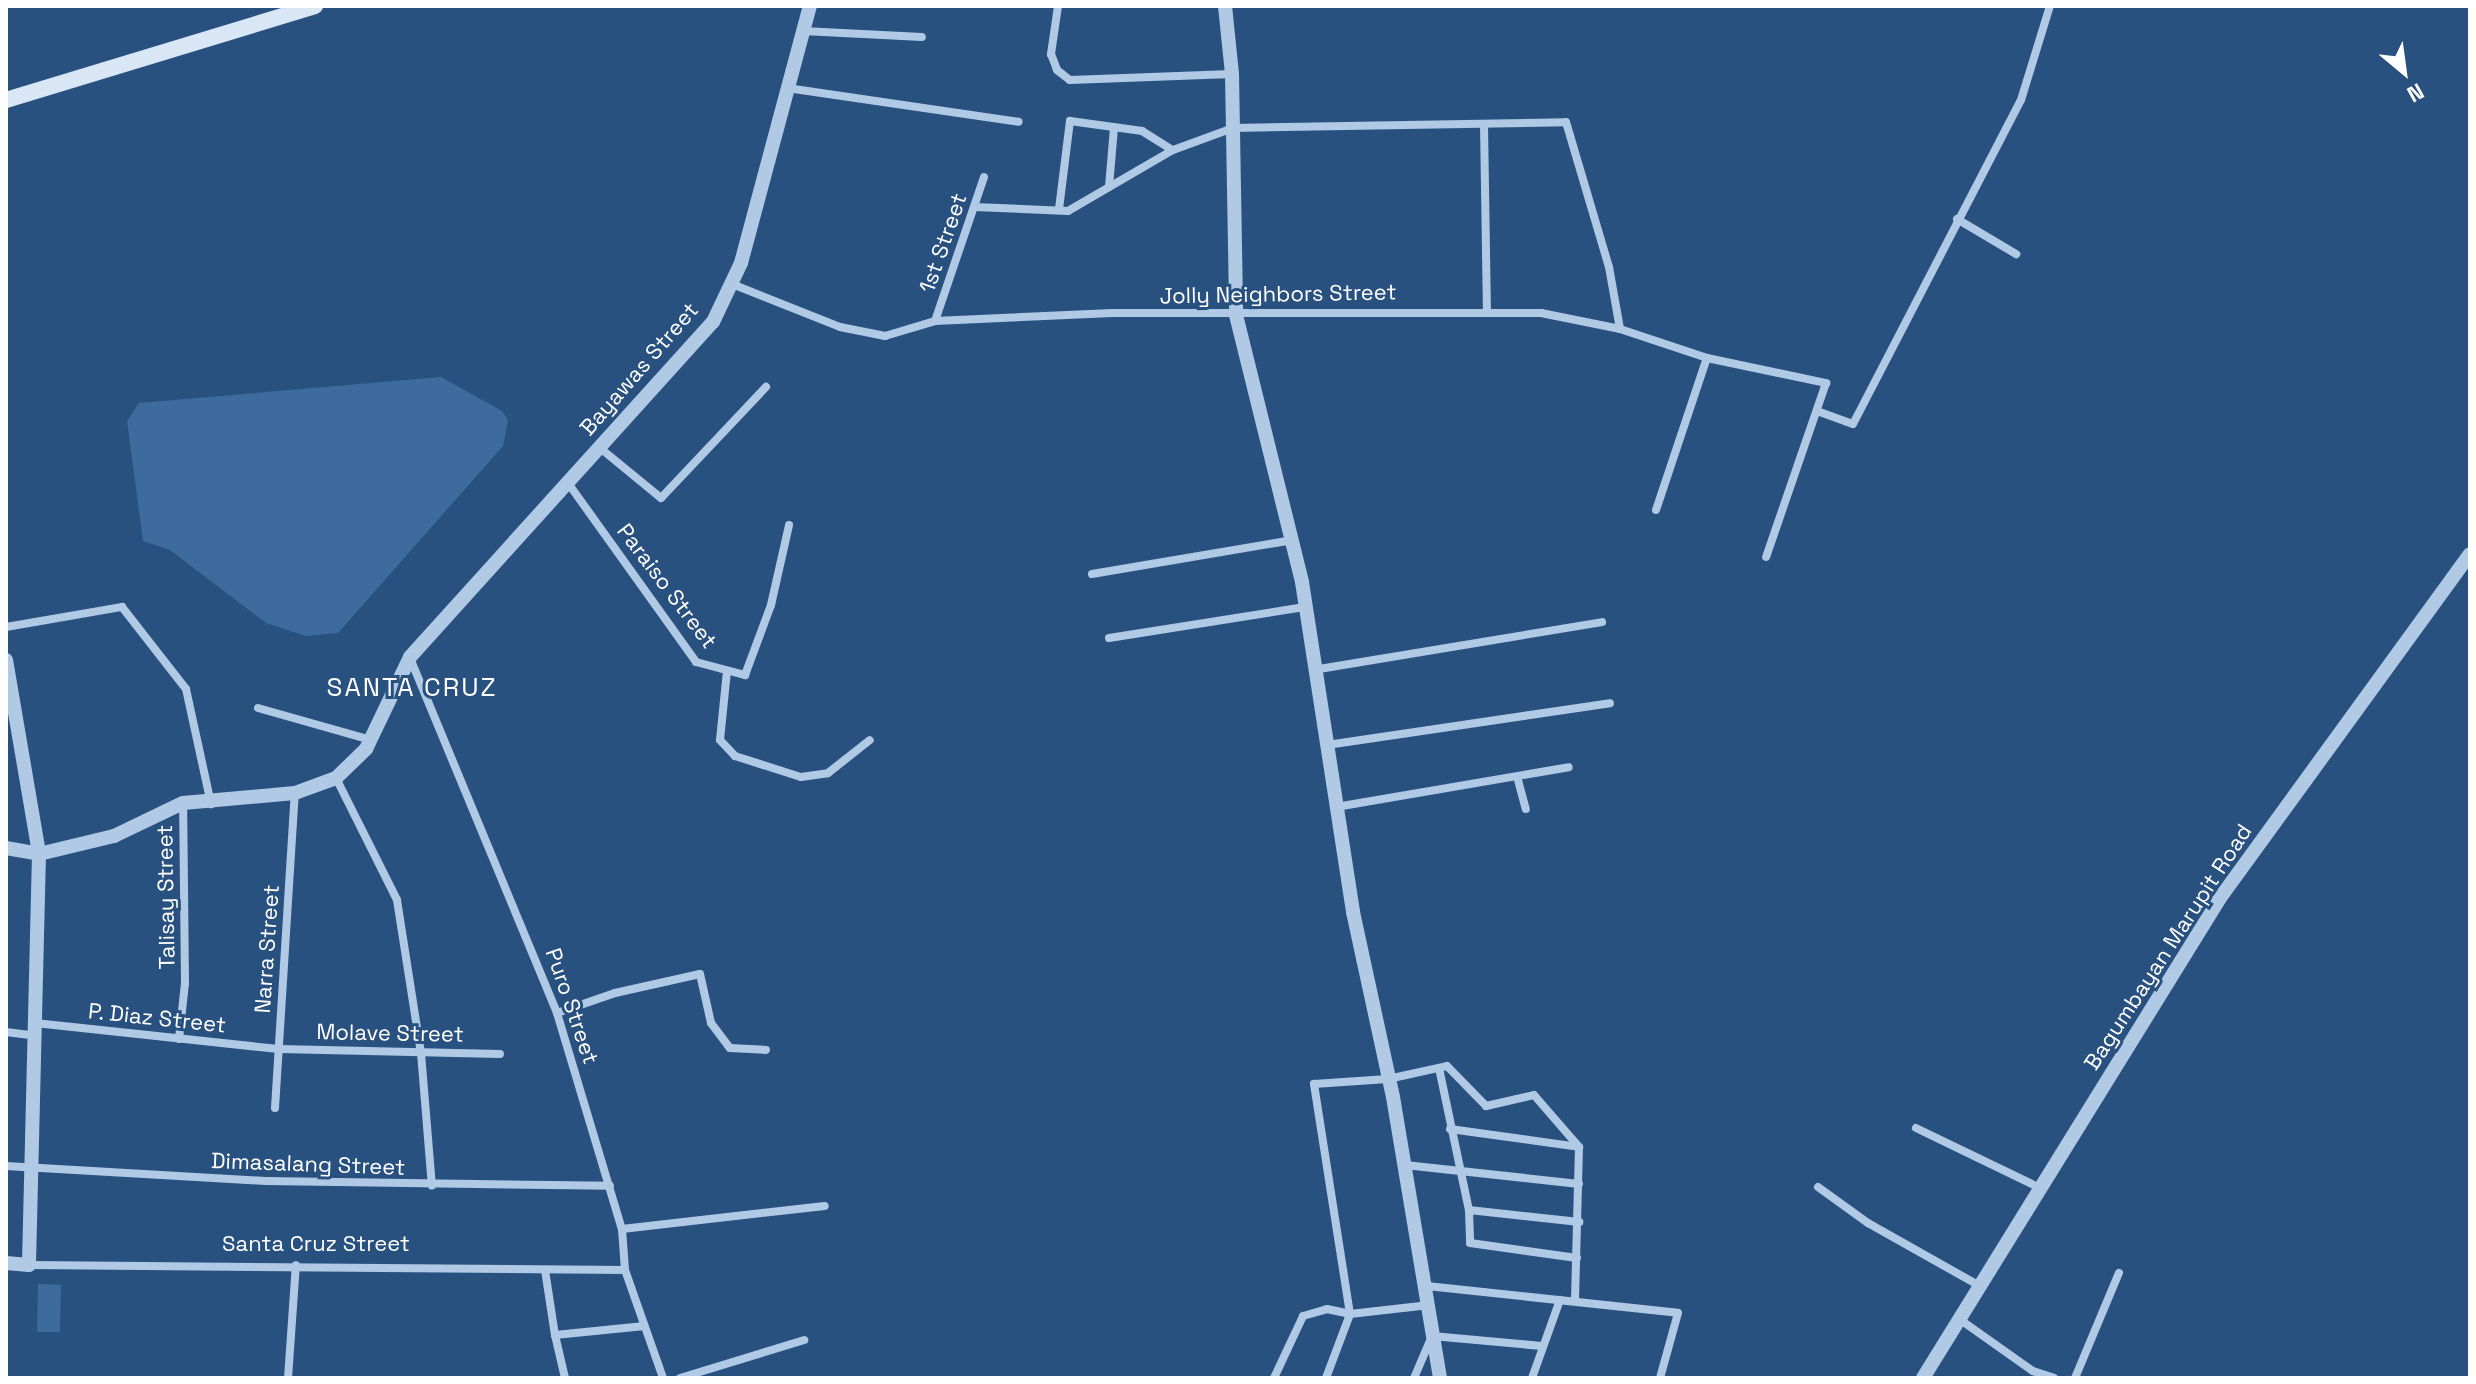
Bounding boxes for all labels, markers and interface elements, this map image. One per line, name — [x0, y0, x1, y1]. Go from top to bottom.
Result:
north arrow — [2364, 32, 2444, 112]
text: N — [2402, 77, 2429, 109]
street label: 1st Street — [914, 190, 972, 296]
street label: Jolly Neighbors Street — [1159, 279, 1397, 309]
street label: Bayawas Street — [574, 297, 704, 441]
street label: Paraiso Street — [611, 518, 723, 654]
district label: SANTA CRUZ — [326, 672, 498, 704]
street label: Bagumbayan Marupit Road — [2079, 819, 2257, 1075]
street label: Talisay Street — [152, 824, 180, 970]
street label: Narra Street — [249, 884, 285, 1014]
street label: Puro Street — [540, 944, 604, 1068]
street label: P. Diaz Street — [86, 998, 228, 1038]
street label: Molave Street — [316, 1019, 464, 1047]
street label: Dimasalang Street — [211, 1147, 405, 1181]
street label: Santa Cruz Street — [222, 1231, 410, 1257]

